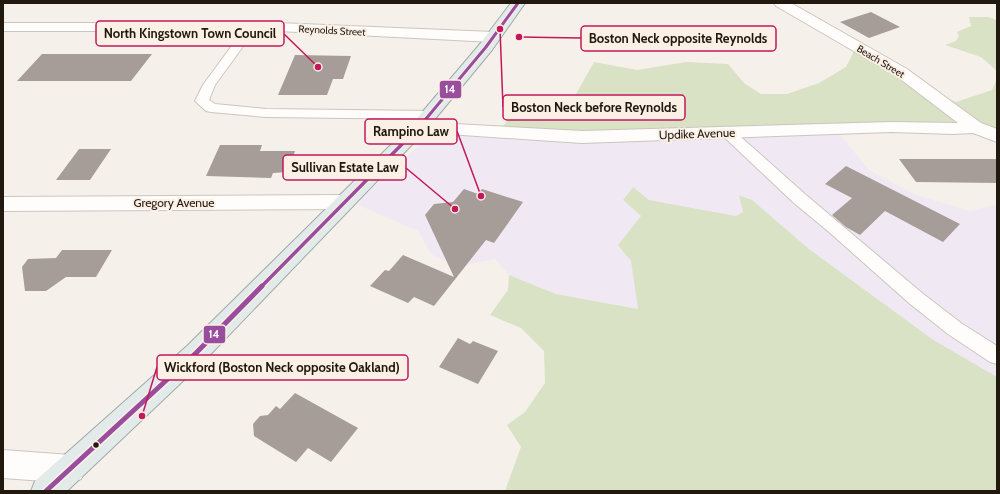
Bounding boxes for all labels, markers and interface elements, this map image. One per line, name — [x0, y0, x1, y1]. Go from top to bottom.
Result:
callout: North Kingstown Town Council — [96, 21, 284, 46]
street label: Reynolds Street — [298, 22, 366, 39]
text: North Kingstown Town Council — [104, 25, 277, 41]
callout: Boston Neck opposite Reynolds — [581, 26, 776, 51]
text: Boston Neck opposite Reynolds — [589, 30, 768, 46]
street label: Beach Street — [854, 42, 908, 81]
line badge: 14 — [439, 80, 462, 99]
text: 14 — [445, 82, 456, 96]
callout: Boston Neck before Reynolds — [503, 95, 685, 120]
text: Boston Neck before Reynolds — [511, 99, 677, 115]
callout: Rampino Law — [365, 119, 457, 144]
text: Rampino Law — [373, 123, 450, 139]
street label: Updike Avenue — [659, 125, 735, 142]
callout: Sullivan Estate Law — [283, 155, 406, 180]
text: Sullivan Estate Law — [291, 159, 399, 175]
street label: Gregory Avenue — [134, 195, 214, 210]
line badge: 14 — [203, 325, 226, 344]
text: 14 — [209, 327, 220, 341]
callout: Wickford (Boston Neck opposite Oakland) — [157, 355, 408, 380]
text: Wickford (Boston Neck opposite Oakland) — [164, 359, 400, 375]
unlabelled marker — [91, 440, 101, 450]

